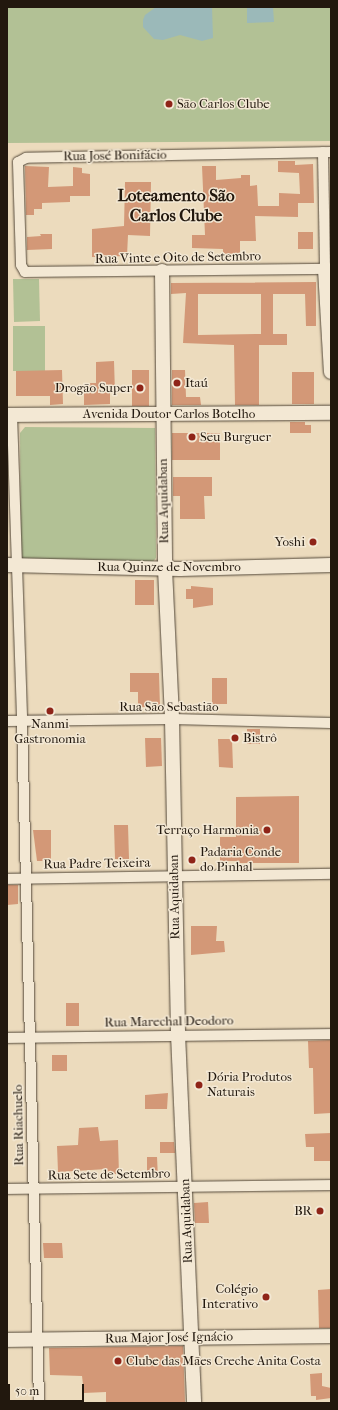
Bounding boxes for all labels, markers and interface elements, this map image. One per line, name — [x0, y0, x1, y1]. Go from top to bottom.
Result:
place label: São Carlos Clube — [177, 96, 270, 112]
marker: São Carlos Clube — [164, 99, 174, 109]
street label: Rua José Bonifácio — [63, 147, 167, 165]
district label: Loteamento São Carlos Clube — [117, 186, 235, 226]
street label: Rua Vinte e Oito de Setembro — [95, 249, 261, 267]
place label: Itaú — [185, 375, 208, 391]
marker: Itaú — [172, 378, 182, 388]
place label: Drogão Super — [55, 380, 132, 396]
marker: Drogão Super — [135, 383, 145, 393]
street label: Avenida Doutor Carlos Botelho — [83, 406, 255, 422]
place label: Seu Burguer — [200, 429, 271, 445]
marker: Seu Burguer — [187, 432, 197, 442]
street label: Rua Aquidaban — [155, 458, 173, 544]
place label: Yoshi — [275, 534, 305, 550]
marker: Yoshi — [308, 537, 318, 547]
street label: Rua Quinze de Novembro — [97, 559, 241, 575]
street label: Rua São Sebastião — [119, 699, 219, 715]
marker: Nanmi Gastronomia — [45, 706, 55, 716]
place label: Nanmi Gastronomia — [14, 717, 86, 748]
place label: Bistrô — [243, 730, 277, 746]
marker: Bistrô — [230, 733, 240, 743]
place label: Terraço Harmonia — [156, 822, 259, 838]
marker: Terraço Harmonia — [262, 825, 272, 835]
place label: Padaria Conde do Pinhal — [200, 845, 281, 876]
street label: Rua Aquidaban — [166, 854, 184, 940]
street label: Rua Padre Teixeira — [43, 855, 151, 873]
marker: Padaria Conde do Pinhal — [187, 855, 197, 865]
street label: Rua Marechal Deodoro — [104, 1013, 234, 1031]
place label: Dória Produtos Naturais — [207, 1070, 292, 1101]
marker: Dória Produtos Naturais — [194, 1080, 204, 1090]
street label: Rua Riachuelo — [10, 1084, 28, 1166]
street label: Rua Sete de Setembro — [48, 1166, 170, 1184]
street label: Rua Aquidaban — [178, 1178, 196, 1264]
place label: BR — [294, 1203, 312, 1219]
marker: BR — [315, 1206, 325, 1216]
place label: Colégio Interativo — [202, 1282, 258, 1313]
marker: Colégio Interativo — [261, 1292, 271, 1302]
street label: Rua Major José Ignácio — [105, 1329, 233, 1347]
place label: Clube das Mães Creche Anita Costa — [126, 1353, 321, 1369]
marker: Clube das Mães Creche Anita Costa — [113, 1356, 123, 1366]
scale bar — [10, 1376, 86, 1402]
text: 50 m — [15, 1384, 39, 1398]

